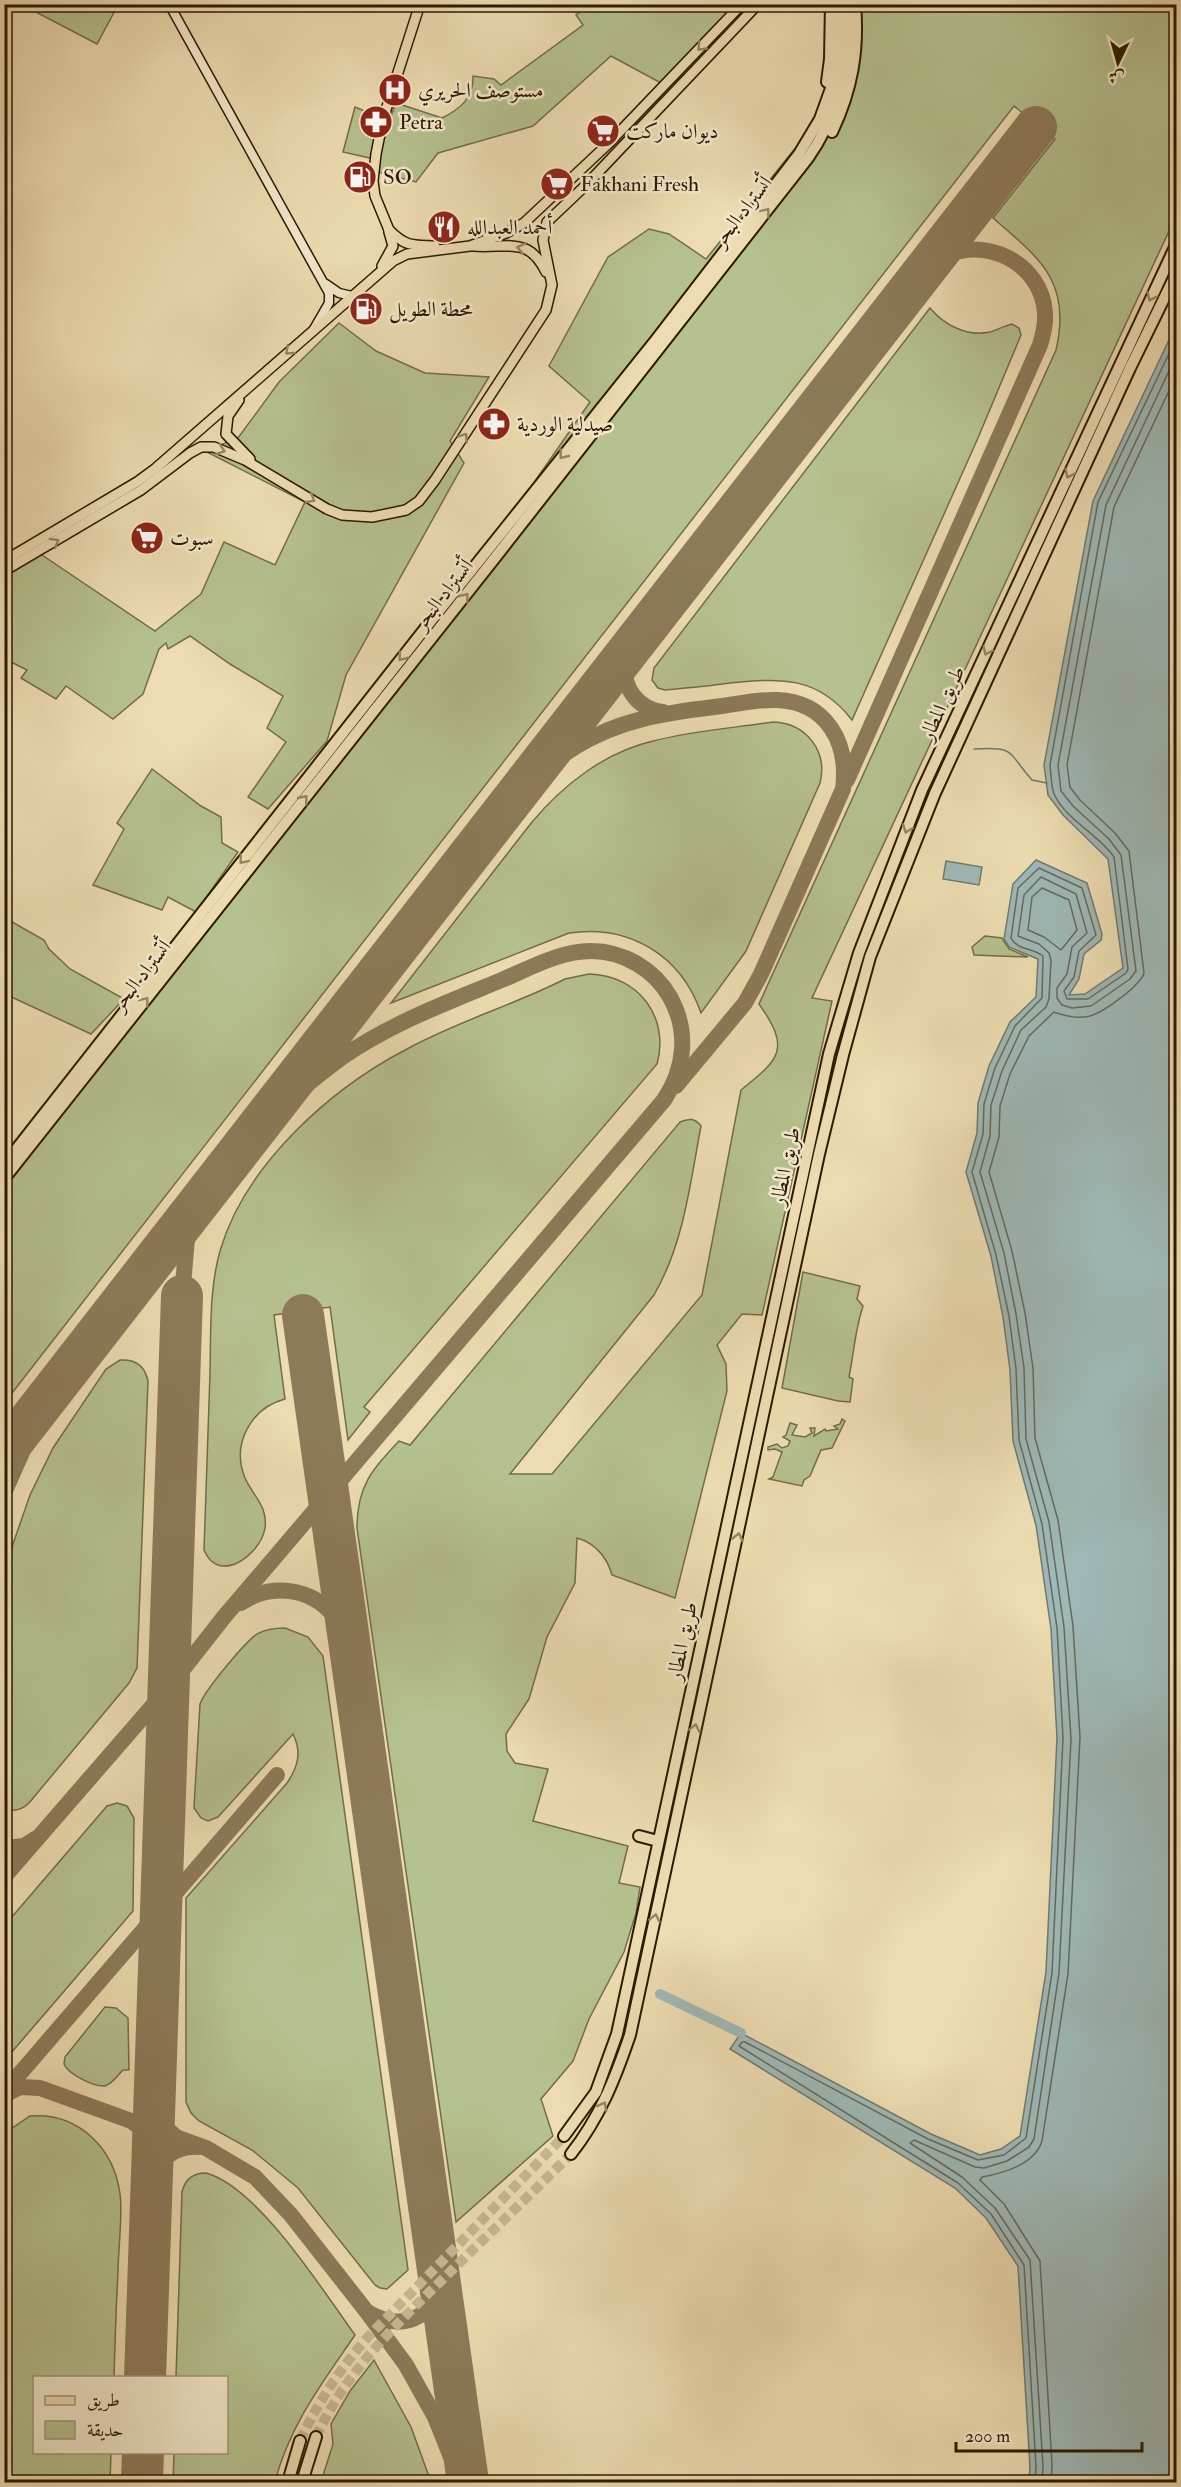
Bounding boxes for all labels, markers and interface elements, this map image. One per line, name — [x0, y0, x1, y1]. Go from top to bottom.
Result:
north arrow — [1088, 33, 1148, 93]
one-way arrow — [698, 39, 709, 50]
text: ش — [1108, 66, 1126, 88]
hospital icon: مستوصف الحريري — [377, 72, 413, 108]
place label: مستوصف الحريري — [418, 77, 543, 106]
pharmacy icon: Petra — [358, 104, 394, 140]
place label: Petra — [399, 109, 443, 136]
supermarket icon: ديوان ماركت — [585, 113, 621, 149]
place label: ديوان ماركت — [626, 118, 718, 145]
fuel station icon: SO — [342, 159, 378, 195]
place label: SO — [383, 164, 412, 191]
supermarket icon: Fakhani Fresh — [539, 166, 575, 202]
street label: أتستراد البحر — [703, 169, 779, 254]
place label: Fakhani Fresh — [580, 171, 699, 198]
one-way arrow — [759, 208, 770, 219]
restaurant icon: أحمد العبدالله — [426, 209, 462, 245]
place label: أحمد العبدالله — [467, 212, 553, 241]
one-way arrow — [516, 242, 526, 255]
fuel station icon: محطة الطويل — [348, 291, 384, 327]
one-way arrow — [1147, 291, 1159, 302]
place label: محطة الطويل — [389, 296, 473, 324]
one-way arrow — [285, 344, 296, 355]
pharmacy icon: صيدلية الوردية — [476, 406, 512, 442]
place label: صيدلية الوردية — [517, 411, 613, 438]
one-way arrow — [456, 432, 467, 443]
one-way arrow — [215, 443, 226, 456]
one-way arrow — [560, 448, 571, 459]
one-way arrow — [1065, 468, 1077, 479]
one-way arrow — [305, 492, 315, 504]
supermarket icon: سبوت — [129, 520, 165, 556]
place label: سبوت — [170, 525, 214, 552]
one-way arrow — [49, 537, 59, 549]
street label: أتستراد البحر — [404, 552, 480, 637]
one-way arrow — [458, 593, 469, 604]
one-way arrow — [982, 645, 994, 656]
one-way arrow — [399, 650, 410, 661]
street label: طريق المطار — [913, 661, 972, 747]
one-way arrow — [297, 794, 308, 805]
one-way arrow — [902, 823, 915, 834]
one-way arrow — [240, 853, 251, 864]
street label: أتستراد البحر — [102, 933, 178, 1018]
one-way arrow — [137, 997, 148, 1008]
street label: طريق المطار — [764, 1124, 807, 1210]
one-way arrow — [731, 1533, 744, 1543]
street label: طريق المطار — [661, 1599, 704, 1685]
one-way arrow — [688, 1723, 701, 1733]
one-way arrow — [648, 1914, 661, 1924]
one-way arrow — [596, 2101, 607, 2112]
legend — [33, 2376, 228, 2454]
text: طريق — [87, 2389, 120, 2412]
scale bar — [956, 2415, 1142, 2453]
text: حديقة — [87, 2419, 123, 2442]
text: 200 m — [965, 2425, 1010, 2448]

